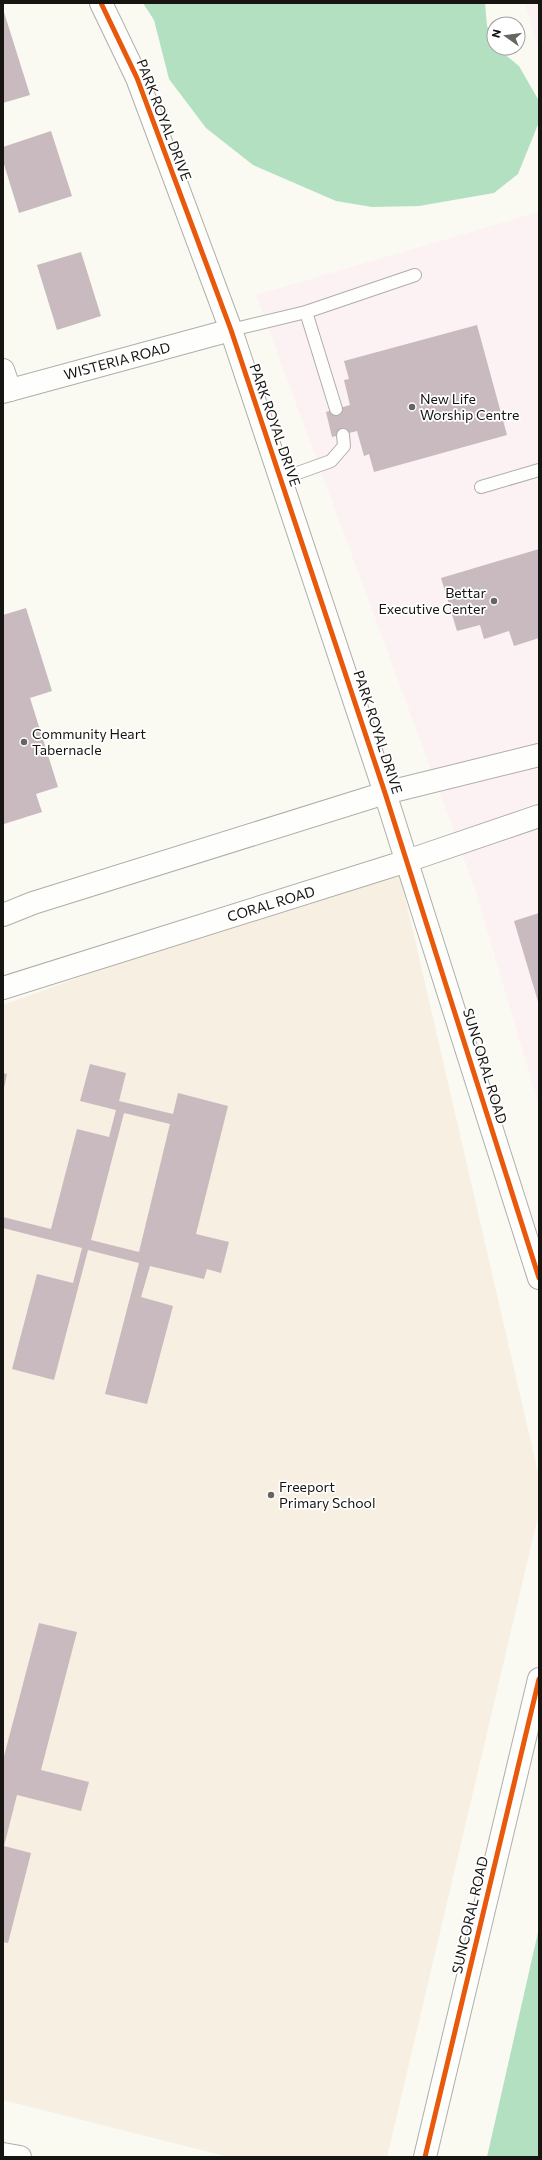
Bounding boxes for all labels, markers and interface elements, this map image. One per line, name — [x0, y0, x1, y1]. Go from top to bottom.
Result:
north arrow — [486, 16, 526, 56]
text: N — [489, 28, 503, 39]
street label: PARK ROYAL DRIVE — [133, 57, 196, 183]
street label: WISTERIA ROAD — [62, 338, 172, 383]
street label: PARK ROYAL DRIVE — [246, 361, 305, 489]
place label: New Life Worship Centre — [420, 390, 519, 423]
marker: New Life Worship Centre — [407, 402, 417, 412]
place label: Bettar Executive Center — [378, 584, 486, 617]
marker: Bettar Executive Center — [489, 596, 499, 606]
street label: PARK ROYAL DRIVE — [350, 668, 406, 796]
place label: Community Heart Tabernacle — [32, 725, 146, 758]
marker: Community Heart Tabernacle — [19, 737, 29, 747]
street label: CORAL ROAD — [225, 882, 317, 925]
street label: SUNCORAL ROAD — [460, 1006, 511, 1126]
place label: Freeport Primary School — [279, 1478, 375, 1511]
marker: Freeport Primary School — [266, 1490, 276, 1500]
street label: SUNCORAL ROAD — [448, 1855, 491, 1975]

